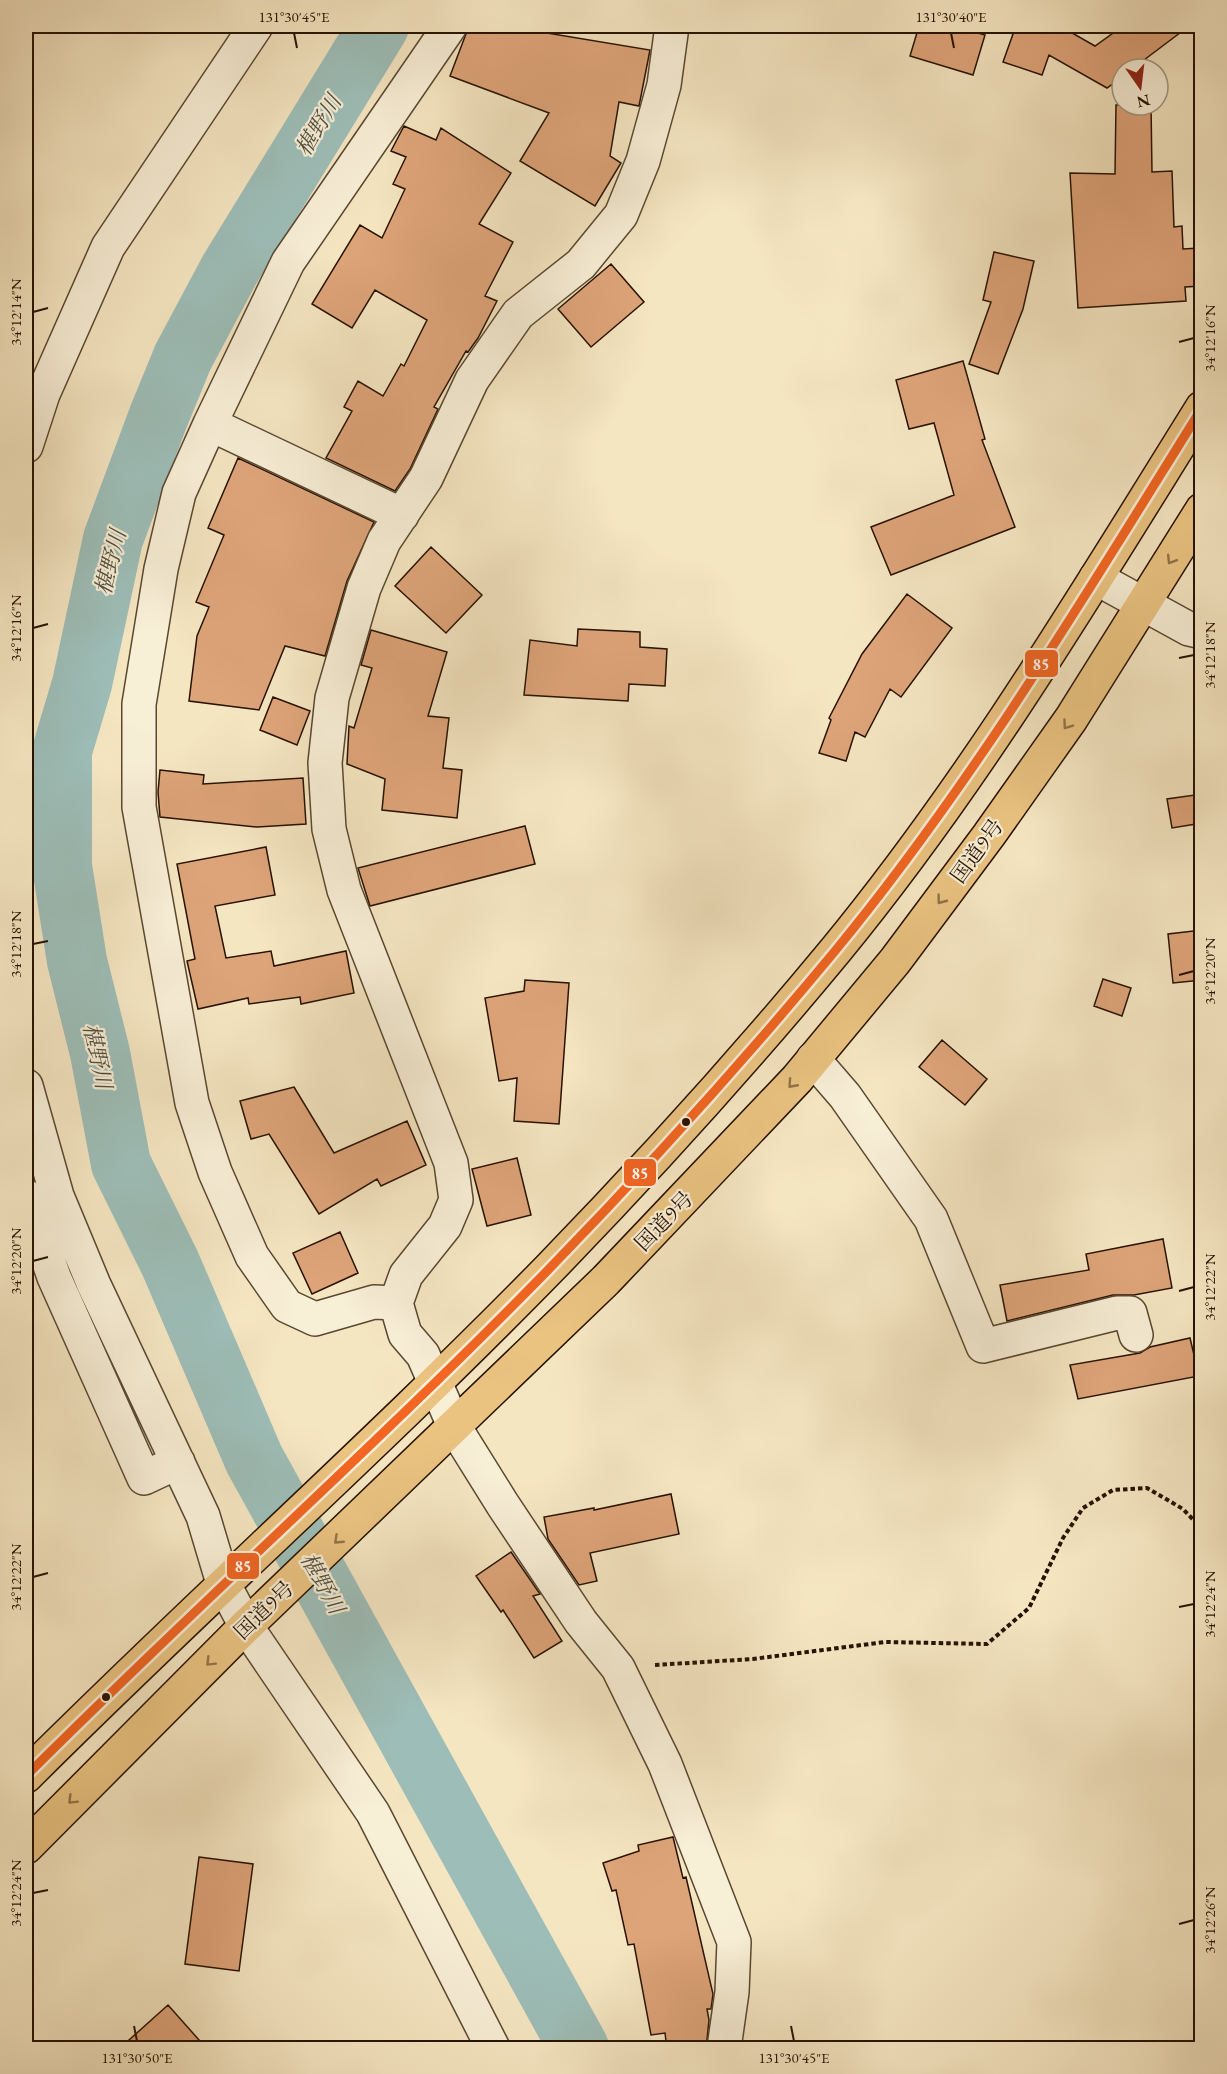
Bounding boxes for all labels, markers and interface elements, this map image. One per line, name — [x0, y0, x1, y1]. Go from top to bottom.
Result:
text: 131°30'45"E — [258, 7, 330, 26]
text: 131°30'40"E — [915, 7, 987, 26]
north arrow — [1110, 57, 1170, 117]
water label: 椹野川 — [289, 88, 349, 161]
text: N — [1135, 89, 1152, 113]
text: 34°12'14"N — [6, 278, 25, 346]
text: 34°12'16"N — [1200, 304, 1219, 372]
water label: 椹野川 — [88, 525, 133, 598]
one-way arrow — [1166, 554, 1178, 564]
text: 34°12'16"N — [6, 594, 25, 662]
text: 34°12'18"N — [1200, 621, 1219, 689]
line badge: 85 — [1024, 649, 1059, 678]
text: 85 — [1033, 654, 1049, 675]
one-way arrow — [1063, 718, 1074, 729]
street label: 国道9号 — [944, 813, 1009, 888]
one-way arrow — [937, 893, 948, 904]
text: 34°12'18"N — [6, 910, 25, 978]
text: 34°12'20"N — [1200, 937, 1219, 1005]
water label: 椹野川 — [76, 1021, 119, 1093]
one-way arrow — [788, 1077, 799, 1088]
unlabelled marker — [680, 1116, 692, 1128]
line badge: 85 — [623, 1158, 657, 1187]
text: 85 — [632, 1163, 648, 1184]
street label: 国道9号 — [629, 1185, 699, 1256]
text: 34°12'20"N — [6, 1227, 25, 1295]
text: 34°12'22"N — [1200, 1253, 1219, 1321]
one-way arrow — [334, 1533, 344, 1544]
text: 34°12'22"N — [6, 1543, 25, 1611]
water label: 椹野川 — [294, 1547, 352, 1621]
line badge: 85 — [226, 1552, 260, 1580]
text: 85 — [235, 1556, 251, 1577]
text: 34°12'24"N — [1200, 1570, 1219, 1638]
street label: 国道9号 — [228, 1575, 299, 1645]
one-way arrow — [207, 1655, 218, 1666]
unlabelled marker — [100, 1691, 112, 1703]
one-way arrow — [69, 1793, 80, 1804]
text: 34°12'24"N — [6, 1859, 25, 1927]
text: 34°12'26"N — [1200, 1886, 1219, 1954]
text: 131°30'50"E — [101, 2048, 173, 2067]
text: 131°30'45"E — [758, 2048, 830, 2067]

